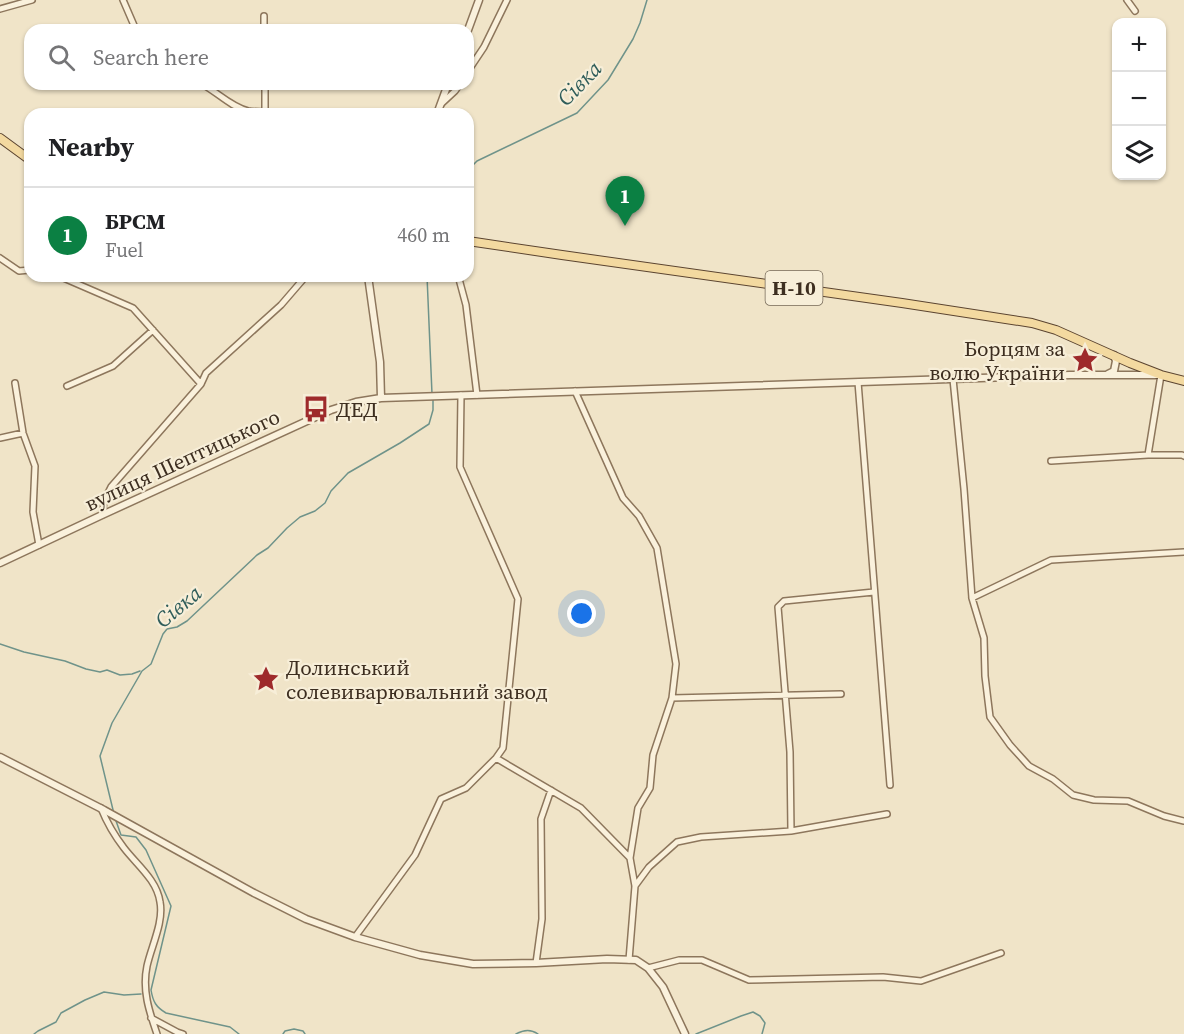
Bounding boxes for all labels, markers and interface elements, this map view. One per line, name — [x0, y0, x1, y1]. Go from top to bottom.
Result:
map controls — [1112, 18, 1166, 180]
button: + — [1112, 18, 1166, 72]
search box — [24, 24, 474, 90]
icon: search — [45, 41, 78, 74]
text: Search here — [93, 42, 209, 72]
water label: Сівка — [550, 53, 608, 112]
button: − — [1112, 72, 1166, 126]
button: layers — [1112, 126, 1166, 180]
text: Nearby — [48, 129, 134, 165]
pin: 1 — [606, 176, 644, 226]
text: БРСМ — [105, 206, 165, 236]
text: 1 — [62, 221, 73, 249]
text: 460 m — [397, 221, 450, 249]
text: Fuel — [105, 236, 144, 264]
road number: Н-10 — [766, 271, 822, 305]
place label: Борцям за волю України — [929, 334, 1065, 387]
place icon: Борцям за волю України — [1070, 345, 1100, 375]
bus stop icon: ДЕД — [301, 394, 331, 424]
place label: ДЕД — [336, 395, 378, 424]
street label: вулиця Шептицького — [80, 402, 284, 518]
water label: Сівка — [148, 577, 208, 634]
your location — [567, 599, 596, 628]
place label: Долинський солевиварювальний завод — [286, 653, 548, 706]
place icon: Долинський солевиварювальний завод — [251, 664, 281, 694]

